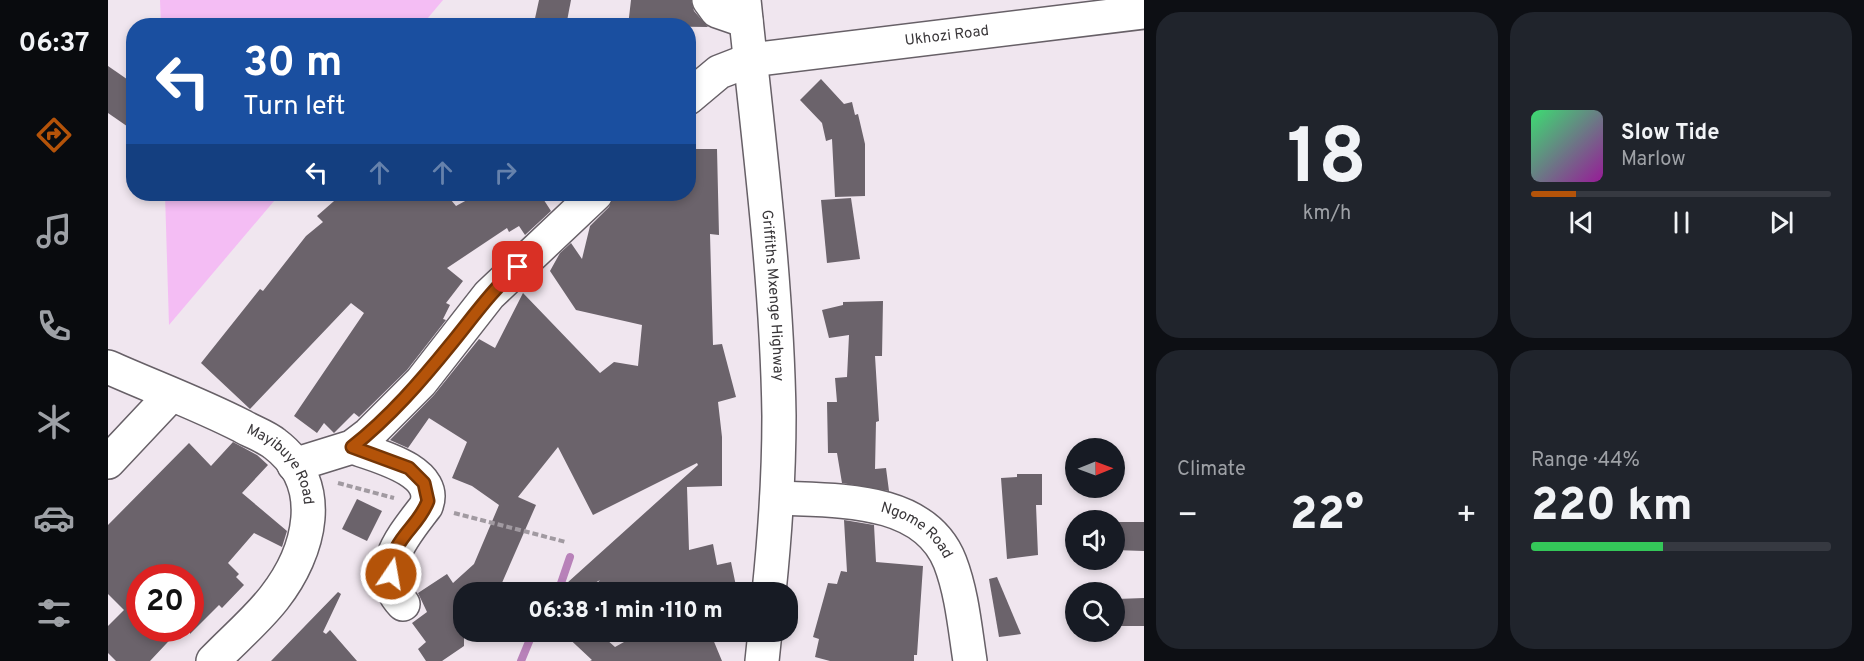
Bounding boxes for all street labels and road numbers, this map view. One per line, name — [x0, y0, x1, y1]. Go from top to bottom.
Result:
street label: Ukhozi Road — [904, 21, 990, 51]
street label: Griffiths Mxenge Highway — [757, 209, 788, 382]
street label: Mayibuye Road — [243, 420, 318, 505]
street label: Ngome Road — [878, 498, 957, 562]

